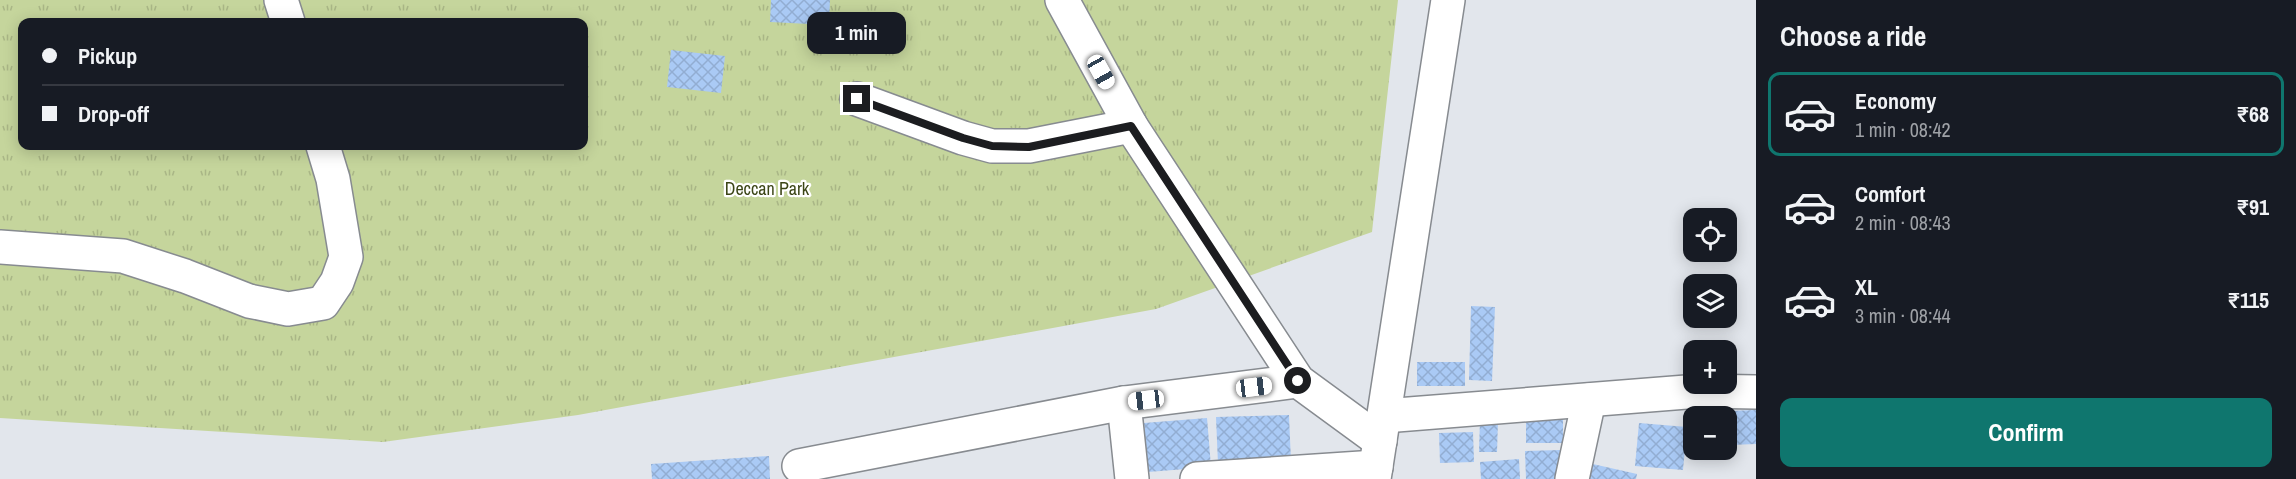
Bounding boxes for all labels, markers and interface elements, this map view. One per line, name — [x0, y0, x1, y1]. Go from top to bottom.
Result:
callout: 1 min — [808, 12, 906, 54]
text: Choose a ride — [1780, 18, 1926, 54]
text: 1 min — [835, 19, 878, 46]
text: Pickup — [78, 41, 137, 71]
car — [1084, 52, 1118, 92]
route end — [843, 85, 870, 112]
text: Economy — [1855, 86, 1936, 116]
icon: car — [1783, 87, 1837, 141]
text: Drop-off — [78, 99, 149, 129]
text: ₹68 — [2236, 99, 2269, 129]
text: 1 min · 08:42 — [1855, 116, 1951, 143]
park label: Deccan Park — [725, 176, 810, 201]
text: Comfort — [1855, 179, 1925, 209]
icon: car — [1783, 180, 1837, 234]
text: ₹91 — [2236, 192, 2269, 222]
map controls — [1683, 208, 1737, 460]
button: locate — [1683, 208, 1737, 262]
text: 2 min · 08:43 — [1855, 209, 1951, 236]
text: XL — [1855, 272, 1878, 302]
icon: car — [1783, 273, 1837, 327]
button: layers — [1683, 274, 1737, 328]
text: ₹115 — [2227, 285, 2269, 315]
text: 3 min · 08:44 — [1855, 302, 1951, 329]
button: + — [1683, 340, 1737, 394]
route start — [1284, 367, 1311, 394]
car — [1235, 376, 1273, 398]
car — [1127, 389, 1165, 411]
button: Confirm — [1780, 398, 2272, 467]
button: − — [1683, 406, 1737, 460]

